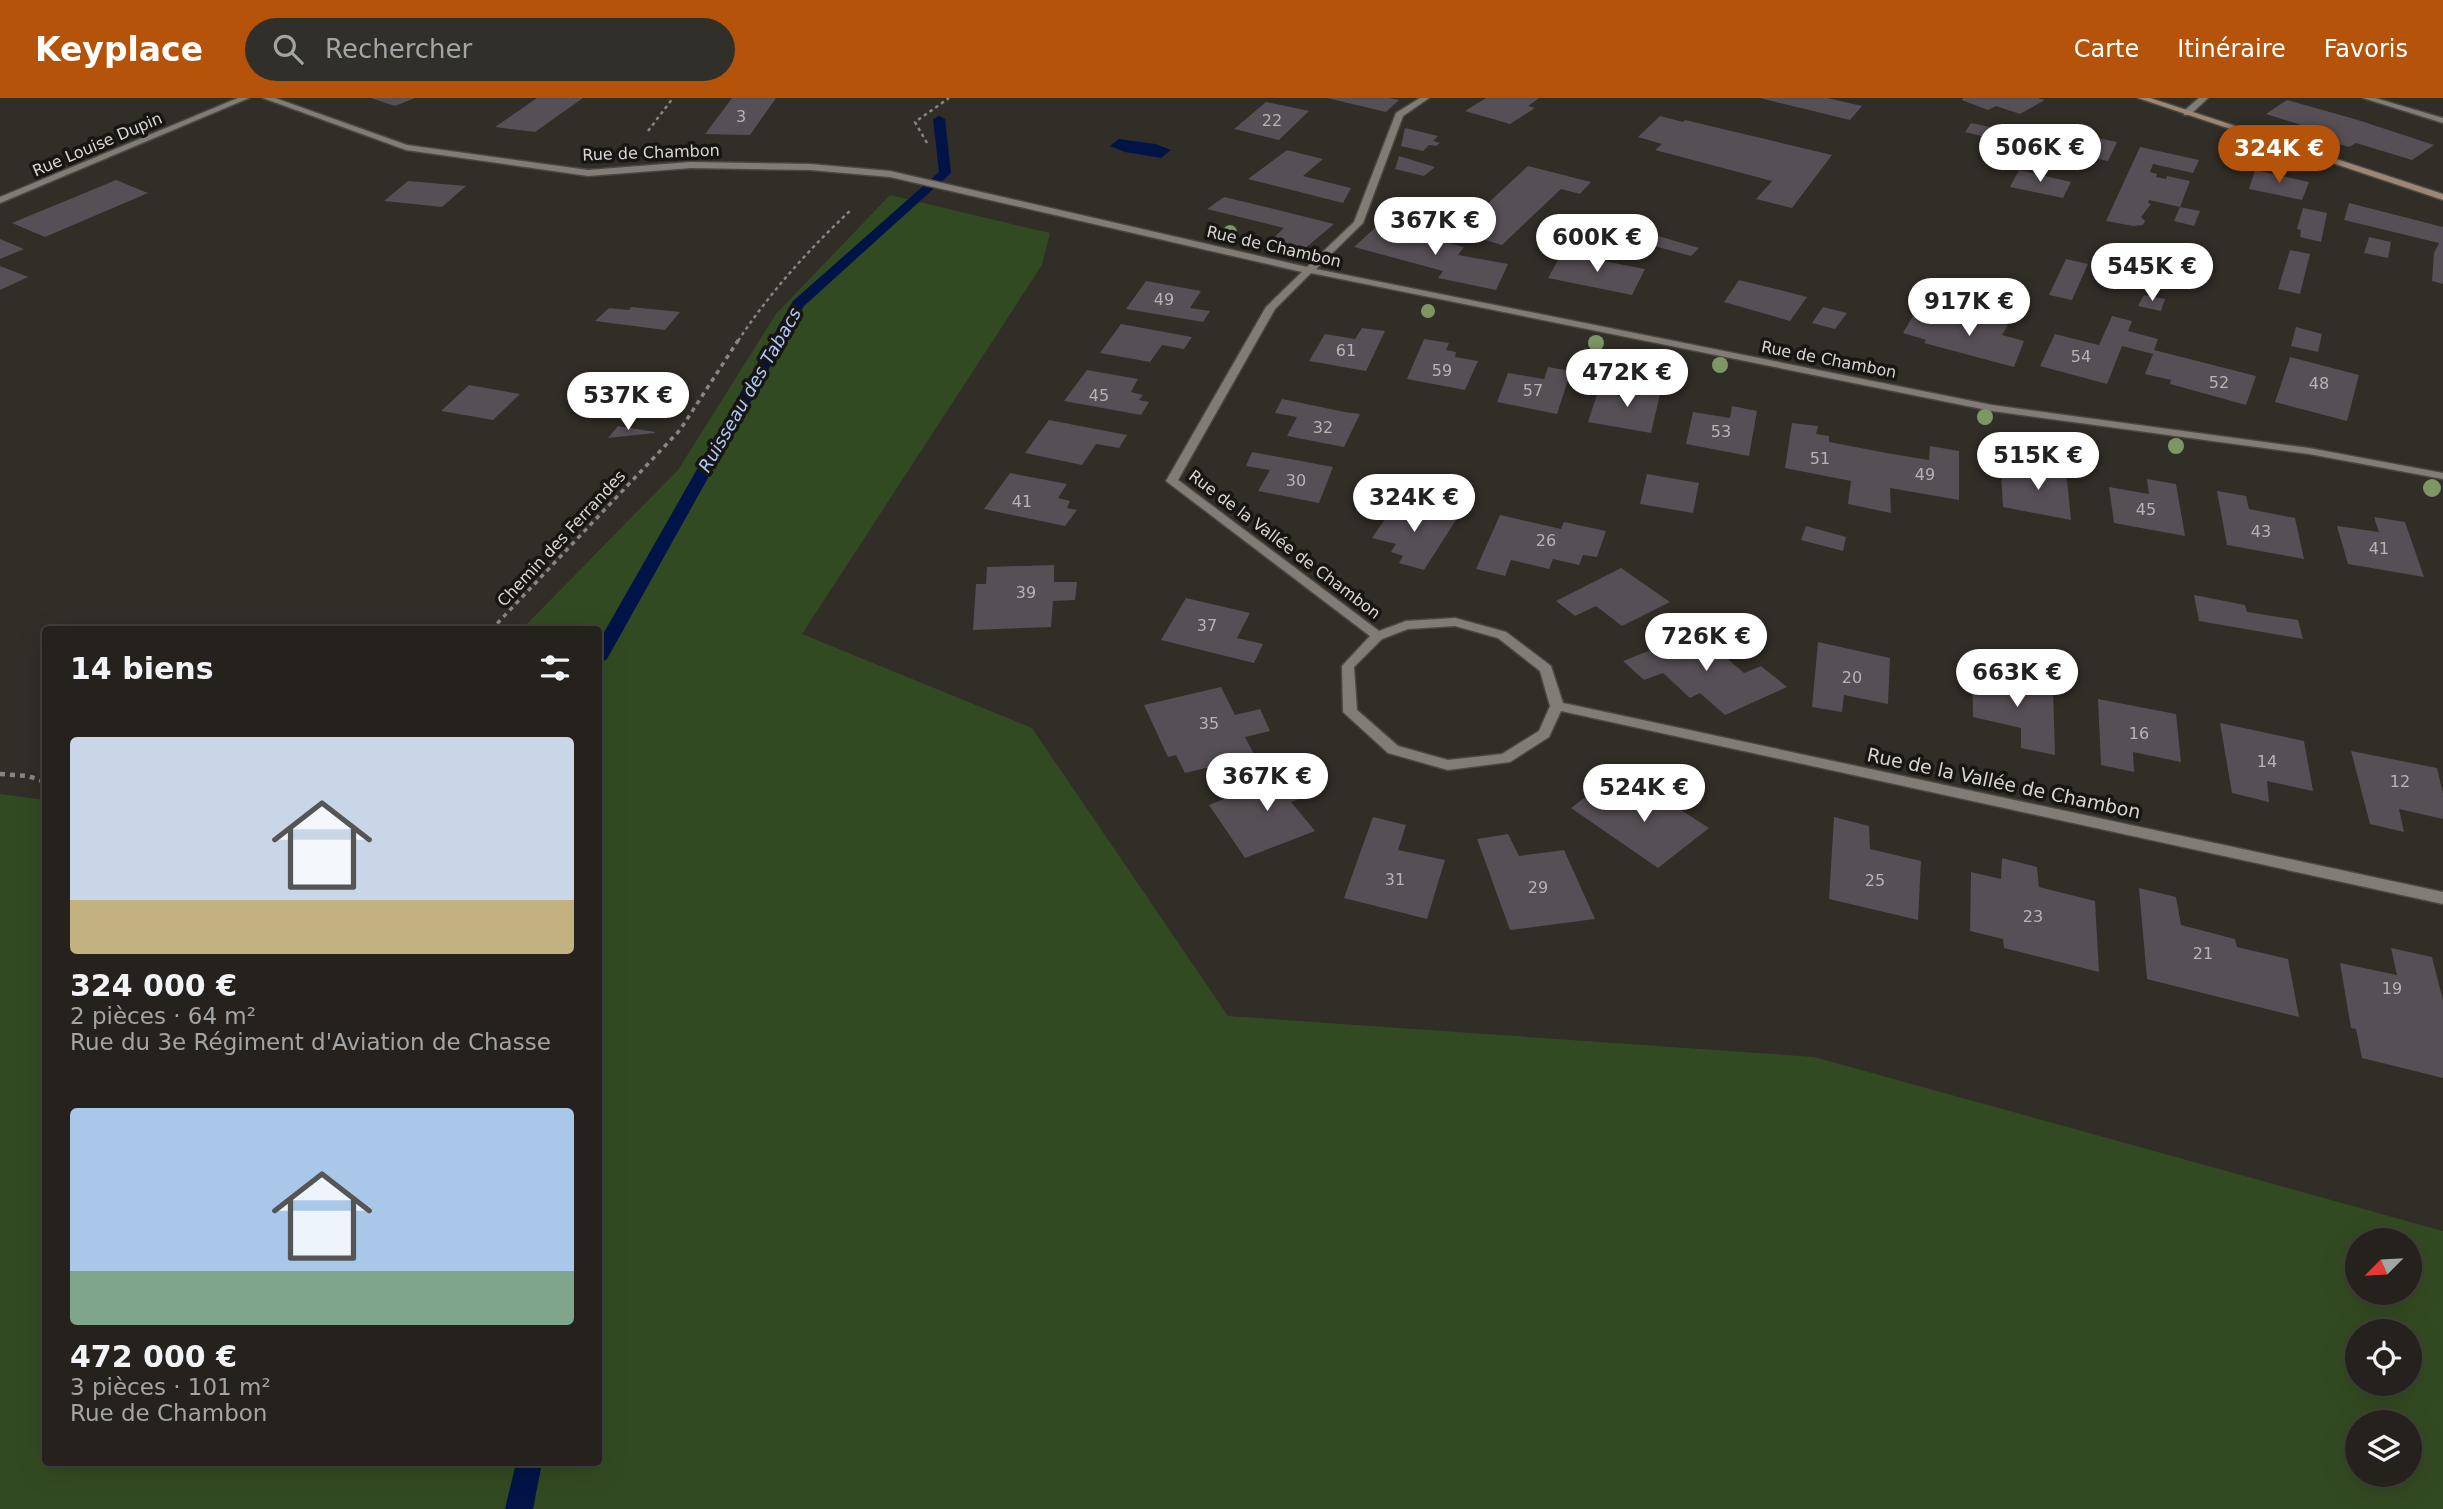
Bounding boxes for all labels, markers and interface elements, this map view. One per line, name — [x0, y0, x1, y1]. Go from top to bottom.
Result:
search box — [245, 18, 735, 81]
text: Keyplace — [35, 30, 203, 69]
icon: search — [269, 30, 307, 68]
text: Rechercher — [325, 34, 472, 64]
text: Carte — [2074, 35, 2139, 63]
text: Itinéraire — [2177, 35, 2286, 63]
text: Favoris — [2324, 35, 2408, 63]
house number: 3 — [736, 107, 746, 126]
street label: Rue Louise Dupin — [30, 109, 165, 180]
house number: 22 — [1262, 111, 1282, 130]
pin: 506K € — [1983, 125, 2097, 184]
pin: 324K € — [2222, 126, 2336, 185]
text: 506K € — [1995, 134, 2085, 160]
text: 324K € — [2234, 135, 2324, 161]
street label: Rue de Chambon — [582, 141, 720, 164]
pin: 367K € — [1378, 198, 1492, 257]
text: 367K € — [1390, 207, 1480, 233]
pin: 600K € — [1540, 214, 1654, 274]
street label: Rue de Chambon — [1205, 222, 1343, 271]
text: 600K € — [1552, 224, 1642, 250]
pin: 545K € — [2095, 244, 2209, 303]
text: 545K € — [2107, 253, 2197, 279]
pin: 917K € — [1912, 278, 2026, 338]
text: 917K € — [1924, 288, 2014, 314]
house number: 49 — [1154, 290, 1174, 309]
water label: Ruisseau des Tabacs — [694, 304, 805, 476]
street label: Rue de Chambon — [1760, 337, 1898, 382]
house number: 61 — [1336, 341, 1356, 360]
house number: 54 — [2071, 347, 2091, 366]
pin: 472K € — [1570, 350, 1684, 409]
text: 472K € — [1582, 359, 1672, 385]
house number: 59 — [1432, 361, 1452, 380]
pin: 537K € — [571, 372, 685, 432]
house number: 52 — [2209, 373, 2229, 392]
house number: 48 — [2309, 374, 2329, 393]
house number: 57 — [1523, 381, 1543, 400]
text: 537K € — [583, 382, 673, 408]
house number: 45 — [1089, 386, 1109, 405]
house number: 32 — [1313, 418, 1333, 437]
house number: 53 — [1711, 422, 1731, 441]
pin: 515K € — [1981, 432, 2095, 492]
text: 515K € — [1993, 442, 2083, 468]
house number: 51 — [1810, 449, 1830, 468]
house number: 49 — [1915, 465, 1935, 484]
street label: Chemin des Ferrandes — [493, 466, 629, 610]
street label: Rue de la Vallée de Chambon — [1185, 466, 1384, 623]
house number: 30 — [1286, 471, 1306, 490]
pin: 324K € — [1357, 474, 1471, 534]
text: 324K € — [1369, 484, 1459, 510]
house number: 41 — [1012, 492, 1032, 511]
house number: 45 — [2136, 500, 2156, 519]
house number: 43 — [2251, 522, 2271, 541]
house number: 26 — [1536, 531, 1556, 550]
house number: 41 — [2369, 539, 2389, 558]
house number: 39 — [1016, 583, 1036, 602]
pin: 726K € — [1649, 614, 1763, 673]
house number: 37 — [1197, 616, 1217, 635]
text: 726K € — [1661, 623, 1751, 649]
icon: filters — [536, 649, 574, 687]
pin: 663K € — [1960, 650, 2074, 709]
text: 14 biens — [70, 651, 214, 686]
text: 663K € — [1972, 659, 2062, 685]
house number: 20 — [1842, 668, 1862, 687]
house number: 35 — [1199, 714, 1219, 733]
house number: 16 — [2129, 724, 2149, 743]
street label: Rue de la Vallée de Chambon — [1865, 743, 2143, 823]
house number: 14 — [2257, 752, 2277, 771]
pin: 367K € — [1210, 754, 1324, 813]
text: 367K € — [1222, 763, 1312, 789]
pin: 524K € — [1587, 764, 1701, 824]
house number: 12 — [2390, 772, 2410, 791]
text: 524K € — [1599, 774, 1689, 800]
icon: home — [259, 782, 385, 908]
house number: 31 — [1385, 870, 1405, 889]
house number: 25 — [1865, 871, 1885, 890]
house number: 29 — [1528, 878, 1548, 897]
house number: 23 — [2023, 907, 2043, 926]
house number: 21 — [2193, 944, 2213, 963]
text: 324 000 € — [70, 968, 237, 1003]
house number: 19 — [2382, 979, 2402, 998]
text: 2 pièces · 64 m² — [70, 1003, 256, 1029]
text: Rue du 3e Régiment d'Aviation de Chasse — [70, 1029, 551, 1055]
icon: home — [259, 1153, 385, 1279]
north arrow — [2345, 1228, 2422, 1306]
map controls — [2345, 1228, 2422, 1487]
button: locate — [2345, 1319, 2422, 1396]
text: 472 000 € — [70, 1339, 237, 1374]
text: 3 pièces · 101 m² — [70, 1374, 271, 1400]
text: Rue de Chambon — [70, 1400, 267, 1426]
button: layers — [2345, 1410, 2422, 1487]

